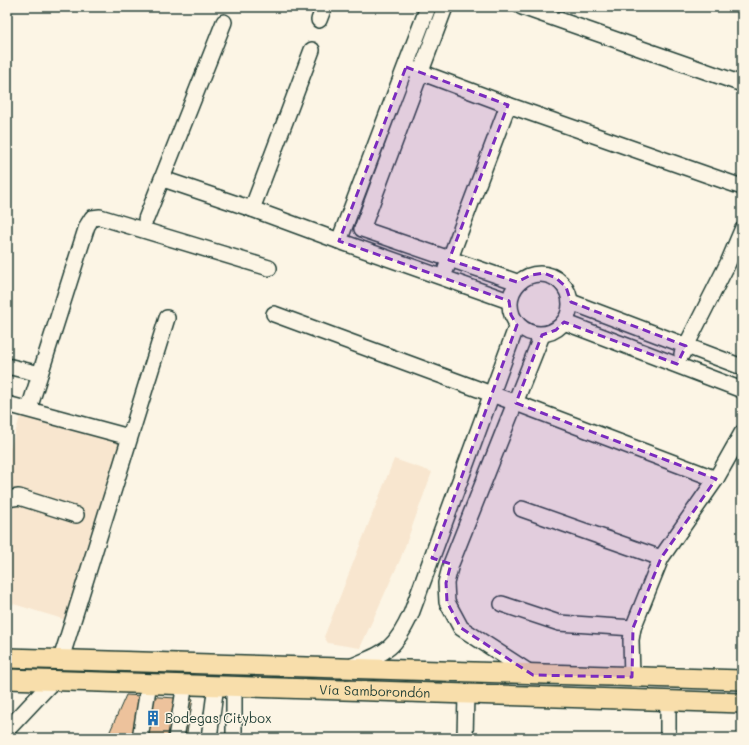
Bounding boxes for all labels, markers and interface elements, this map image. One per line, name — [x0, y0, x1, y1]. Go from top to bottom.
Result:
street label: Vía Samborondón — [319, 680, 431, 701]
building icon: Bodegas Citybox — [144, 709, 162, 727]
place label: Bodegas Citybox — [165, 709, 272, 726]

